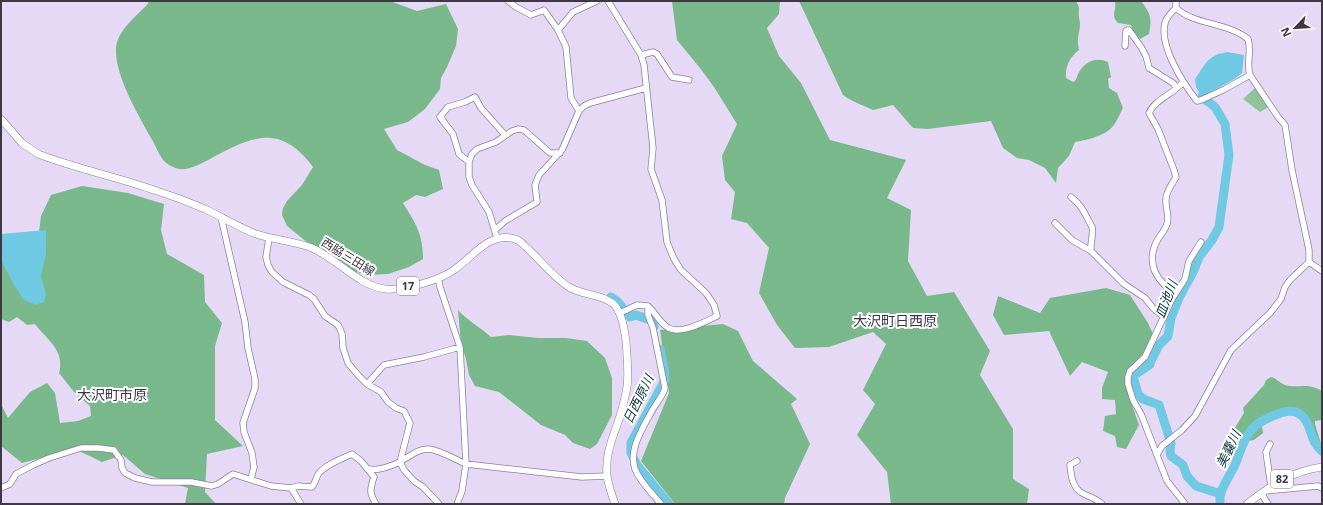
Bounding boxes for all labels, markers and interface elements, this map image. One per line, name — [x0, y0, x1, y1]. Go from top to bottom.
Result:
north arrow — [1275, 8, 1315, 48]
text: N — [1277, 25, 1294, 40]
street label: 西脇三田線 — [318, 233, 378, 280]
water label: 皿池川 — [1151, 276, 1182, 320]
road number: 17 — [397, 277, 419, 295]
district label: 大沢町日西原 — [853, 311, 937, 330]
water label: 日西原川 — [619, 370, 658, 426]
district label: 大沢町市原 — [77, 385, 147, 404]
water label: 美嚢川 — [1211, 426, 1246, 470]
road number: 82 — [1271, 470, 1293, 488]

